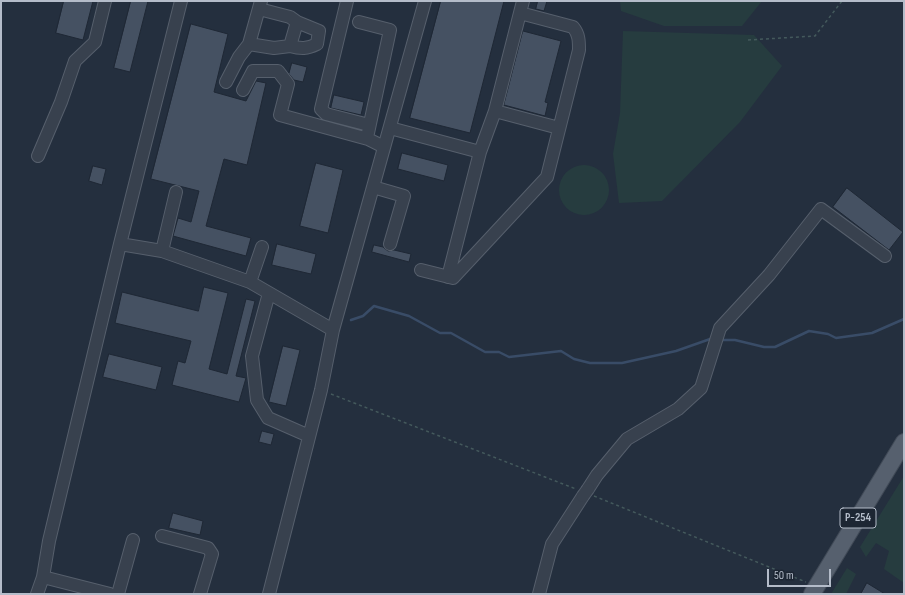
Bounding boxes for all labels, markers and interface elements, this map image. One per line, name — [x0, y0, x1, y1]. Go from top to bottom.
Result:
road number: Р-254 — [840, 508, 876, 528]
scale bar — [769, 561, 833, 587]
text: 50 m — [774, 568, 794, 583]

